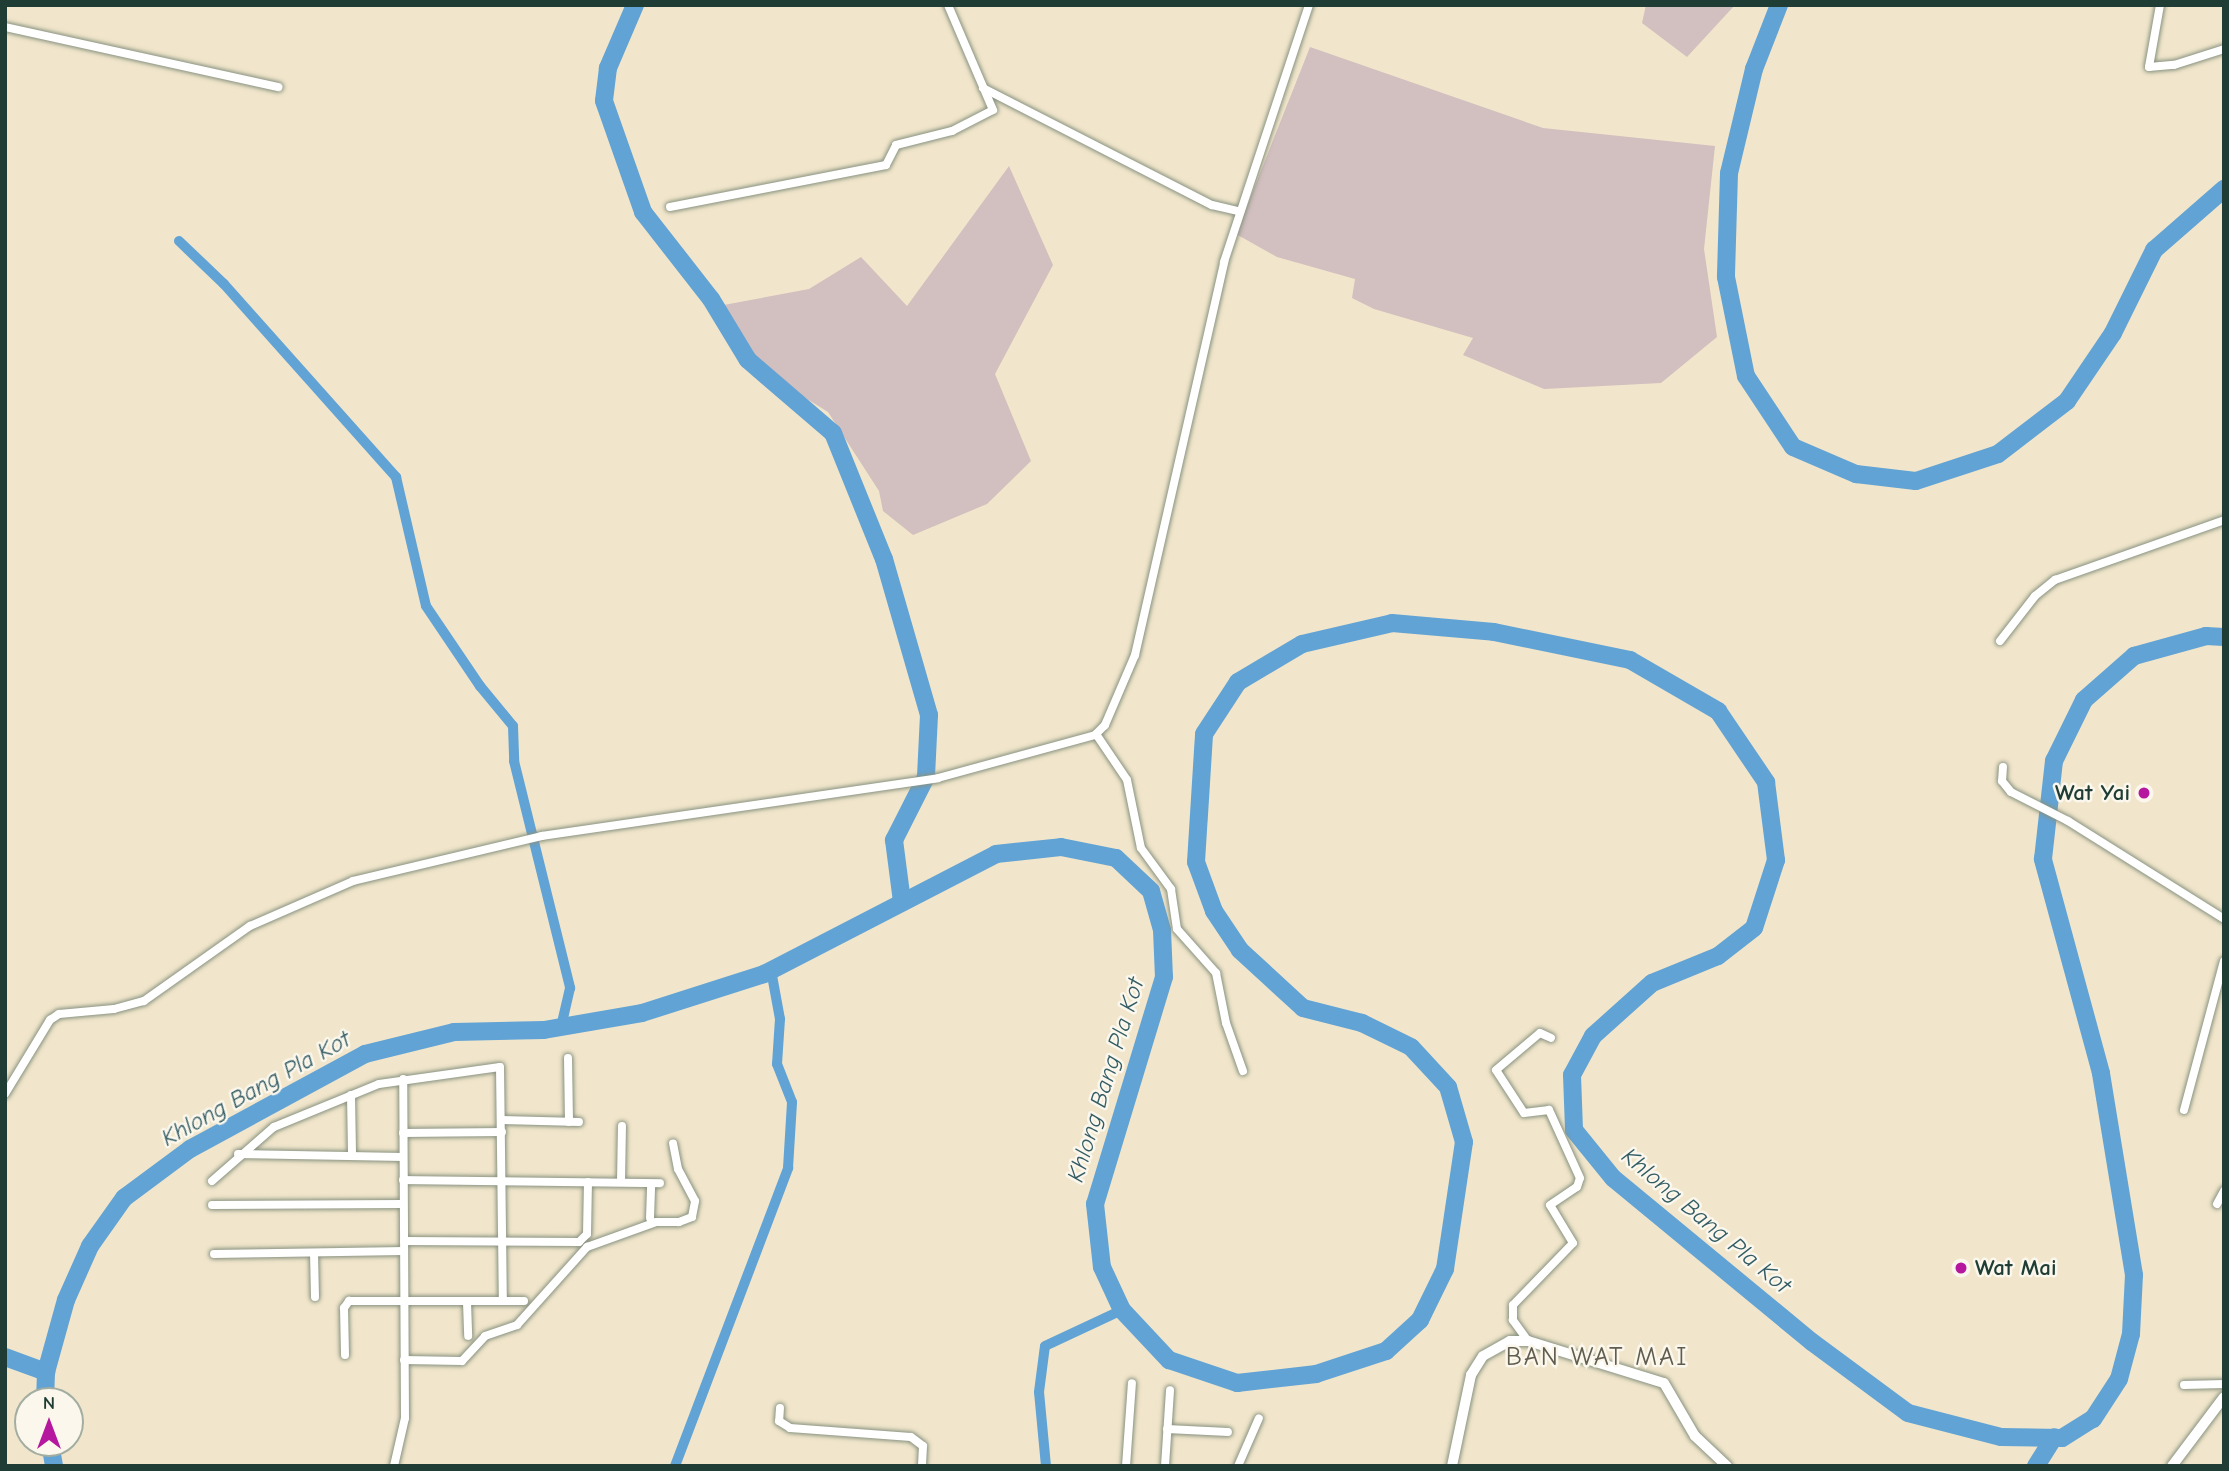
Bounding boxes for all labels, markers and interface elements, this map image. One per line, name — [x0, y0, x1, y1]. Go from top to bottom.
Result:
place label: Wat Yai — [2055, 779, 2130, 807]
marker: Wat Yai — [2136, 785, 2152, 801]
water label: Khlong Bang Pla Kot — [1061, 974, 1151, 1186]
water label: Khlong Bang Pla Kot — [156, 1025, 356, 1153]
water label: Khlong Bang Pla Kot — [1616, 1142, 1796, 1300]
place label: Wat Mai — [1975, 1254, 2057, 1282]
marker: Wat Mai — [1953, 1260, 1969, 1276]
district label: BAN WAT MAI — [1507, 1342, 1687, 1374]
north arrow — [14, 1387, 84, 1457]
text: N — [43, 1392, 55, 1414]

